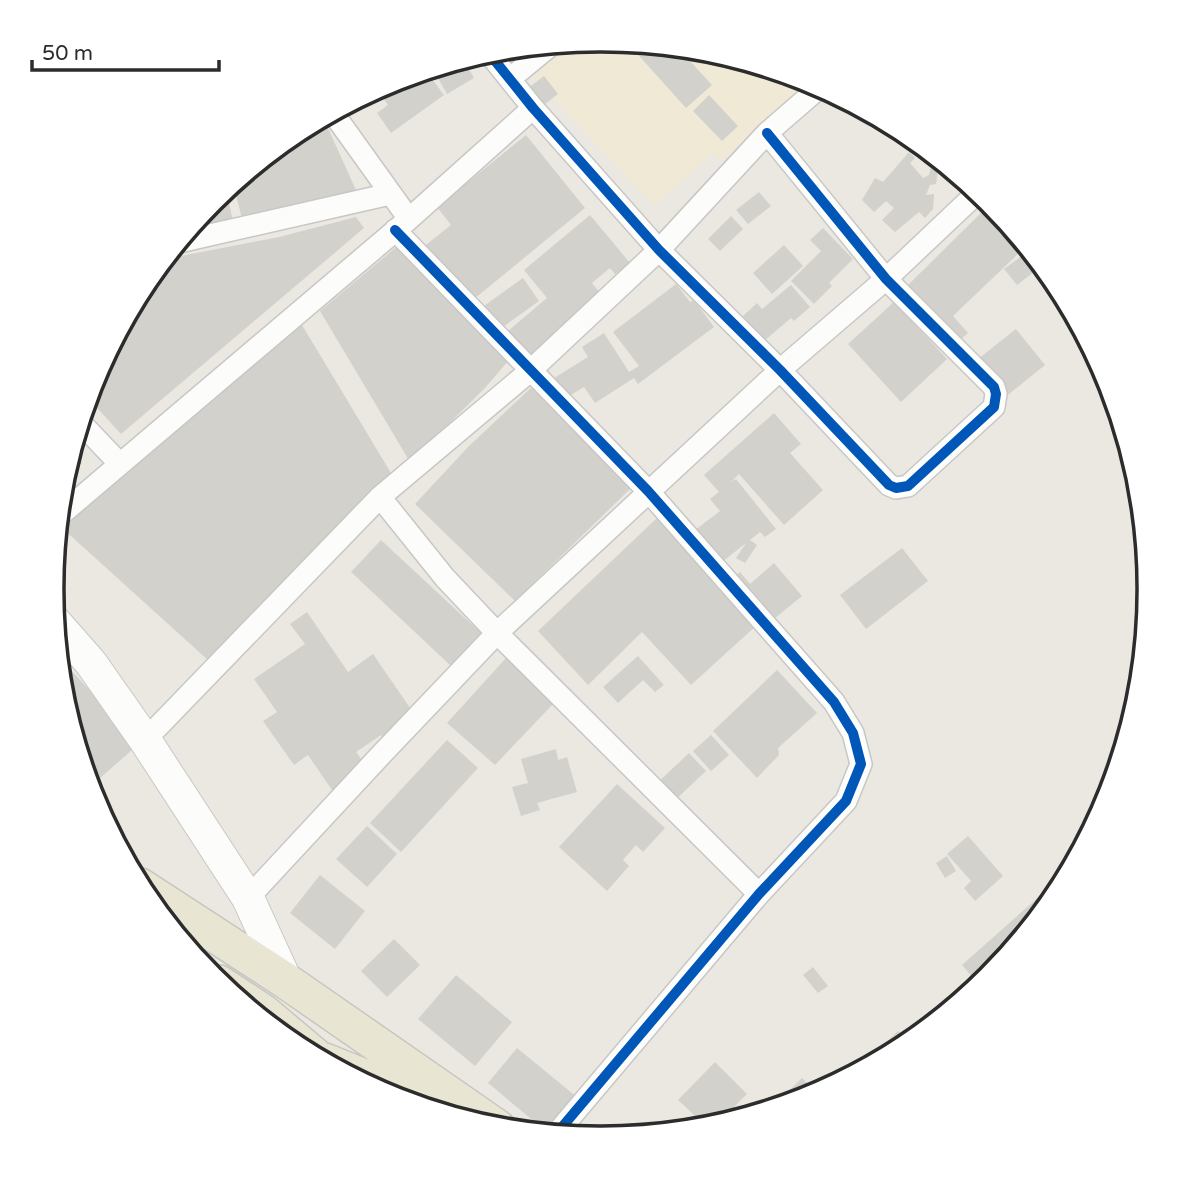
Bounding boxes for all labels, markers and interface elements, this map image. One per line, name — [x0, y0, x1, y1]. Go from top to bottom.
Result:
scale bar — [32, 28, 219, 72]
text: 50 m — [42, 41, 93, 66]

